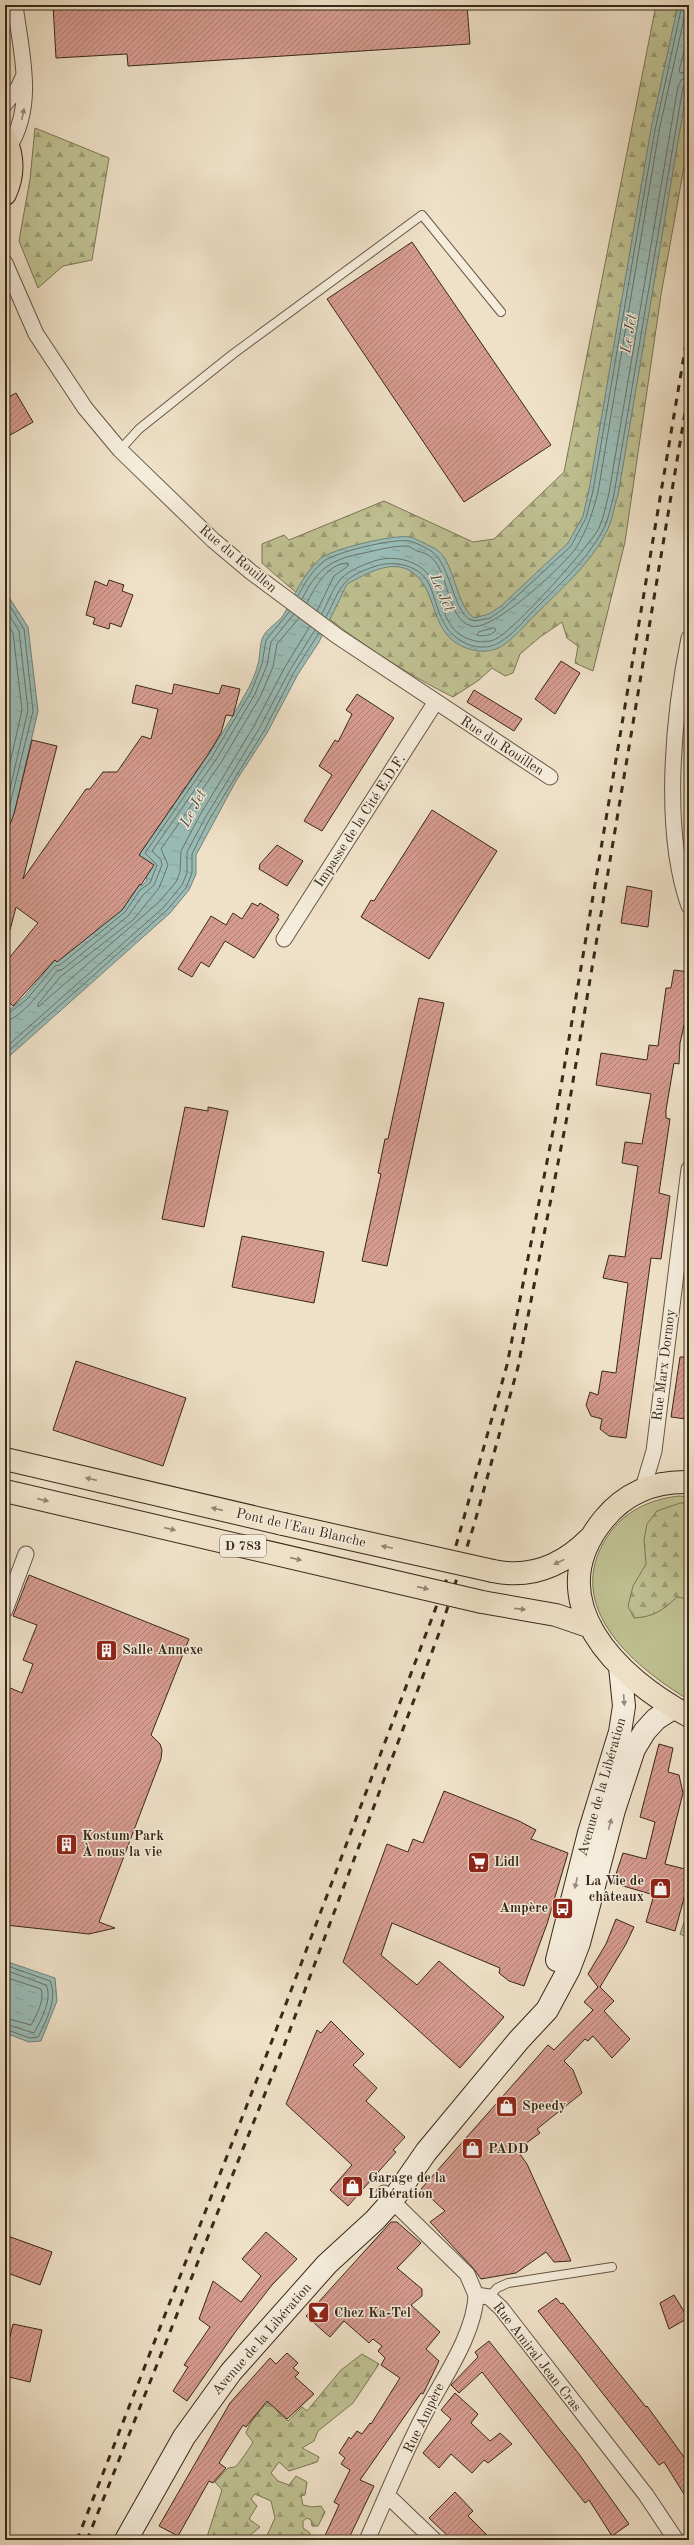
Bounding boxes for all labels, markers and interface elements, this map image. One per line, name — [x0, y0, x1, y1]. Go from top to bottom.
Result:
one-way arrow — [21, 107, 27, 120]
water label: Le Jet — [619, 313, 641, 356]
street label: Rue du Rouillen — [197, 523, 280, 596]
water label: Le Jet — [426, 571, 456, 614]
street label: Rue du Rouillen — [458, 714, 547, 778]
street label: Impasse de la Cité E.D.F. — [312, 752, 408, 890]
water label: Le Jet — [178, 788, 210, 831]
street label: Rue Marx Dormoy — [650, 1308, 678, 1422]
one-way arrow — [85, 1475, 97, 1481]
one-way arrow — [37, 1498, 49, 1504]
one-way arrow — [211, 1505, 224, 1511]
street label: Pont de l'Eau Blanche — [235, 1506, 367, 1550]
one-way arrow — [163, 1527, 176, 1533]
road number: D 783 — [220, 1535, 266, 1557]
one-way arrow — [381, 1543, 393, 1549]
one-way arrow — [290, 1556, 303, 1562]
one-way arrow — [553, 1559, 565, 1565]
one-way arrow — [417, 1585, 429, 1591]
one-way arrow — [514, 1605, 526, 1612]
building icon: Salle Annexe — [93, 1637, 119, 1663]
place label: Salle Annexe — [122, 1643, 203, 1657]
one-way arrow — [620, 1694, 627, 1706]
street label: Avenue de la Libération — [576, 1716, 629, 1858]
one-way arrow — [608, 1817, 614, 1830]
place label: Kostum Park À nous la vie — [82, 1829, 164, 1859]
building icon: Kostum Park À nous la vie — [54, 1831, 80, 1857]
supermarket icon: Lidl — [465, 1849, 491, 1875]
place label: Lidl — [494, 1855, 519, 1869]
place label: La Vie de châteaux — [585, 1874, 644, 1904]
shop icon: La Vie de châteaux — [647, 1876, 673, 1902]
one-way arrow — [572, 1877, 578, 1889]
bus stop icon: Ampère — [550, 1895, 576, 1921]
place label: Ampère — [499, 1901, 548, 1915]
shop icon: Speedy — [493, 2093, 519, 2119]
place label: Speedy — [522, 2099, 566, 2113]
shop icon: PADD — [460, 2136, 486, 2162]
place label: PADD — [488, 2142, 529, 2156]
place label: Garage de la Libération — [368, 2171, 446, 2201]
shop icon: Garage de la Libération — [339, 2173, 365, 2199]
street label: Avenue de la Libération — [210, 2280, 315, 2398]
bar icon: Chez Ka-Tel — [305, 2300, 331, 2326]
street label: Rue Amiral Jean Cras — [490, 2300, 584, 2414]
place label: Chez Ka-Tel — [334, 2306, 411, 2320]
street label: Rue Ampère — [401, 2381, 447, 2455]

